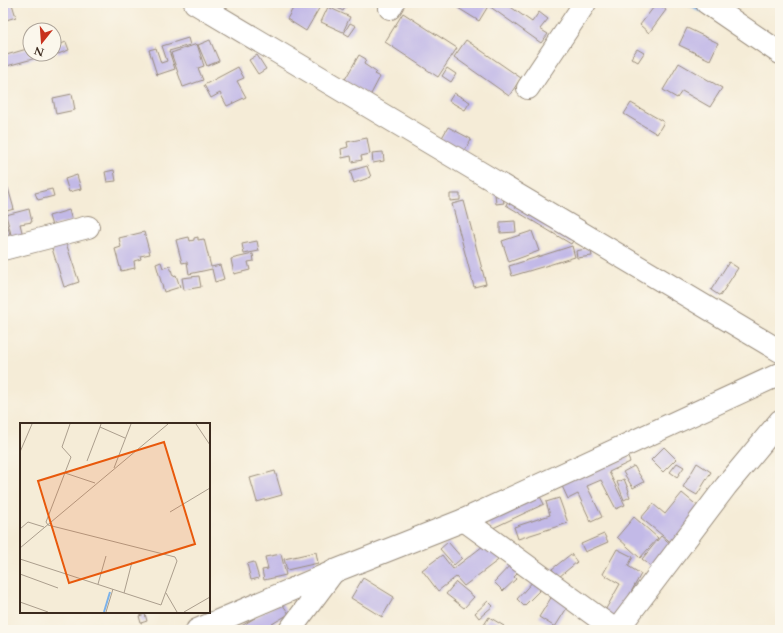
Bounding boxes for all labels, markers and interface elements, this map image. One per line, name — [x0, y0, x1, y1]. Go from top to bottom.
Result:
north arrow — [22, 22, 62, 62]
text: N — [32, 42, 46, 60]
inset map — [20, 423, 210, 613]

